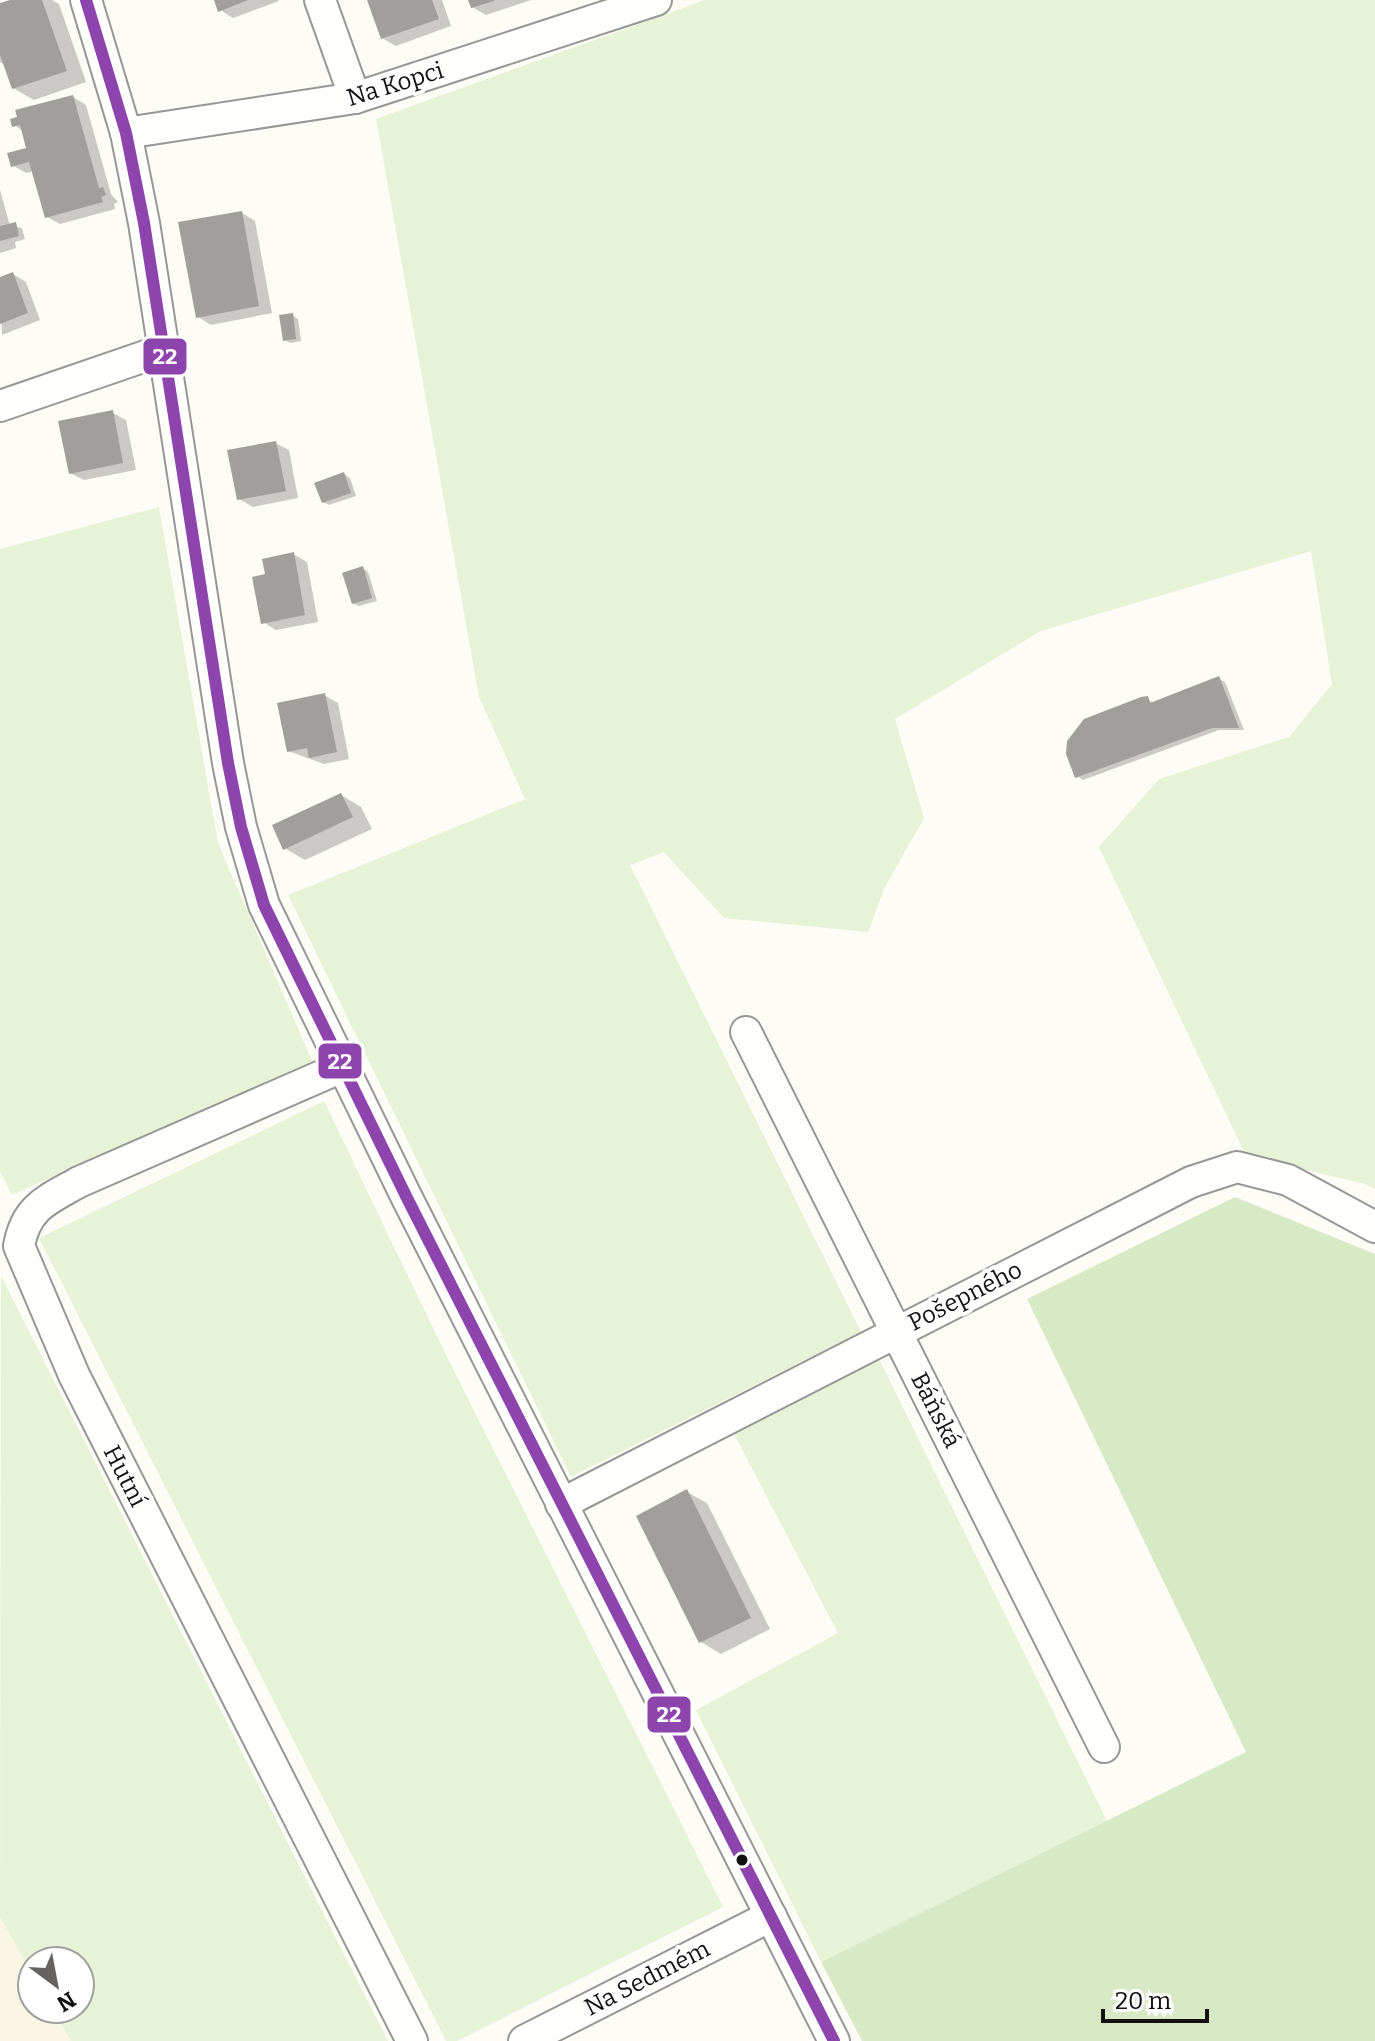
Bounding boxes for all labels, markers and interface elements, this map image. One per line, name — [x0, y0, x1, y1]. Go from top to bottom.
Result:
street label: Na Kopci — [343, 56, 447, 112]
line badge: 22 — [142, 337, 188, 376]
text: 22 — [153, 343, 177, 370]
line badge: 22 — [317, 1042, 363, 1080]
text: 22 — [328, 1048, 352, 1075]
street label: Pošepného — [903, 1255, 1027, 1337]
street label: Báňská — [905, 1368, 967, 1452]
street label: Hutní — [98, 1441, 152, 1511]
line badge: 22 — [646, 1695, 692, 1734]
text: 22 — [657, 1701, 681, 1728]
unlabelled marker — [734, 1852, 750, 1868]
street label: Na Sedmém — [580, 1934, 714, 2022]
north arrow — [16, 1945, 96, 2025]
scale bar — [1103, 1973, 1207, 2023]
text: N — [52, 1986, 81, 2017]
text: 20 m — [1115, 1987, 1171, 2015]

